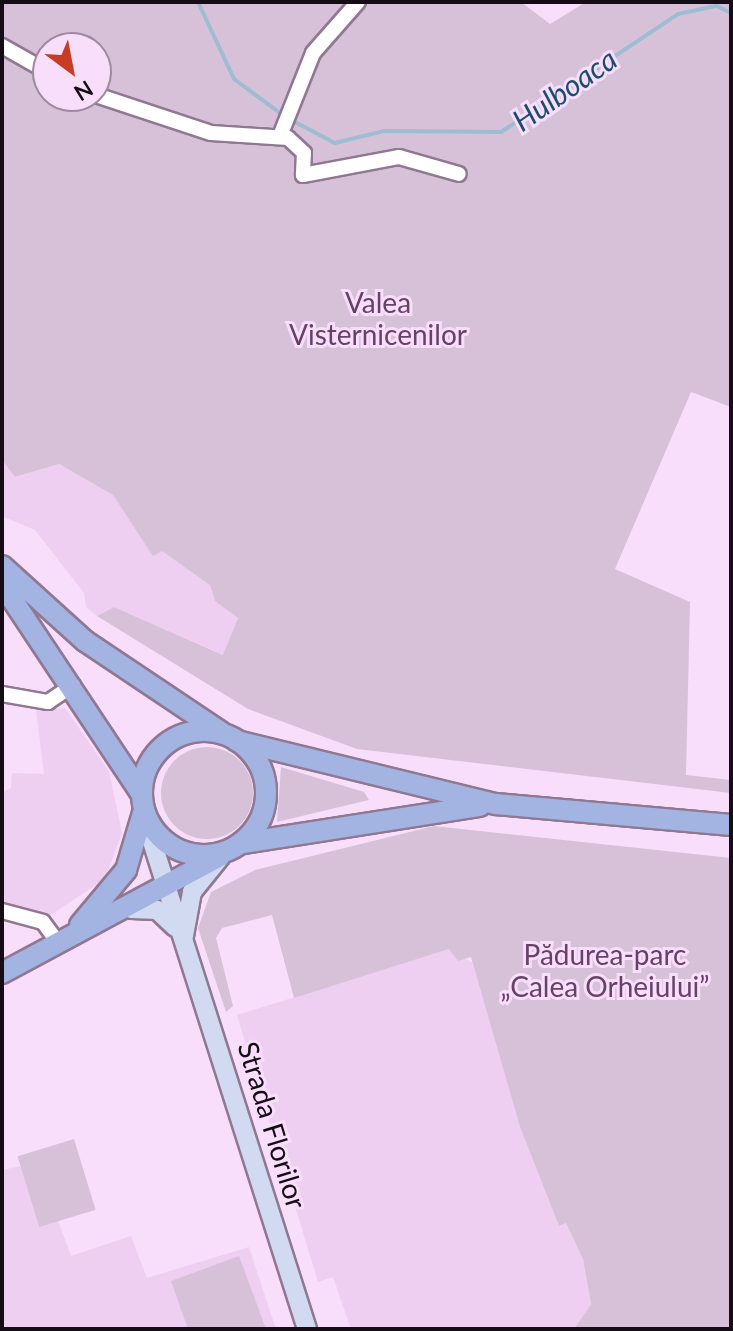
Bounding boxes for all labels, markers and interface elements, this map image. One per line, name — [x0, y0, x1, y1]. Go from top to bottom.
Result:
north arrow — [32, 32, 112, 112]
water label: Hulboaca — [505, 40, 623, 138]
text: N — [70, 75, 98, 107]
park label: Valea Visternicenilor — [289, 285, 467, 351]
park label: Pădurea-parc „Calea Orheiului” — [500, 937, 710, 1003]
street label: Strada Florilor — [232, 1037, 314, 1213]

